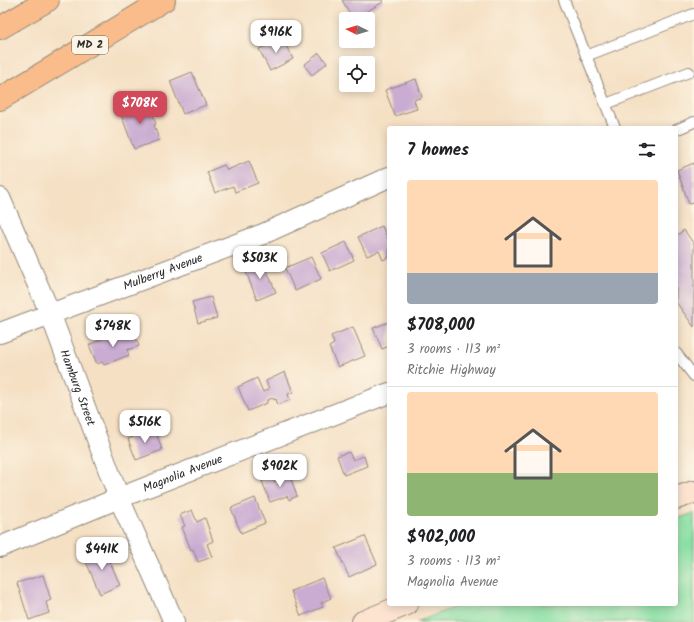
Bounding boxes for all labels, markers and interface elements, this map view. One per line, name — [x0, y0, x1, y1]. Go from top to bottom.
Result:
north arrow — [339, 12, 375, 48]
map controls — [339, 12, 375, 92]
pin: $916K — [248, 20, 304, 54]
text: $916K — [259, 22, 293, 43]
road number: MD 2 — [72, 36, 108, 54]
button: locate — [339, 56, 375, 92]
pin: $708K — [112, 91, 168, 125]
text: $708K — [122, 93, 158, 114]
text: 7 homes — [407, 137, 469, 164]
icon: filters — [636, 139, 658, 161]
icon: home — [497, 206, 569, 278]
pin: $503K — [232, 246, 288, 280]
street label: Mulberry Avenue — [120, 248, 206, 295]
text: $503K — [242, 248, 278, 269]
text: $708,000 — [407, 312, 474, 339]
pin: $748K — [85, 314, 141, 348]
text: $748K — [95, 316, 131, 337]
text: 3 rooms · 113 m² — [407, 339, 500, 360]
street label: Hamburg Street — [55, 347, 101, 429]
text: Ritchie Highway — [407, 360, 496, 381]
pin: $516K — [117, 410, 173, 444]
text: $516K — [128, 412, 162, 433]
icon: home — [497, 418, 569, 490]
street label: Magnolia Avenue — [140, 449, 226, 497]
pin: $902K — [252, 454, 308, 488]
text: $902K — [262, 456, 298, 477]
text: $902,000 — [407, 524, 475, 551]
pin: $441K — [74, 537, 130, 571]
text: $441K — [85, 539, 119, 560]
text: 3 rooms · 113 m² — [407, 551, 500, 572]
text: Magnolia Avenue — [407, 572, 498, 593]

